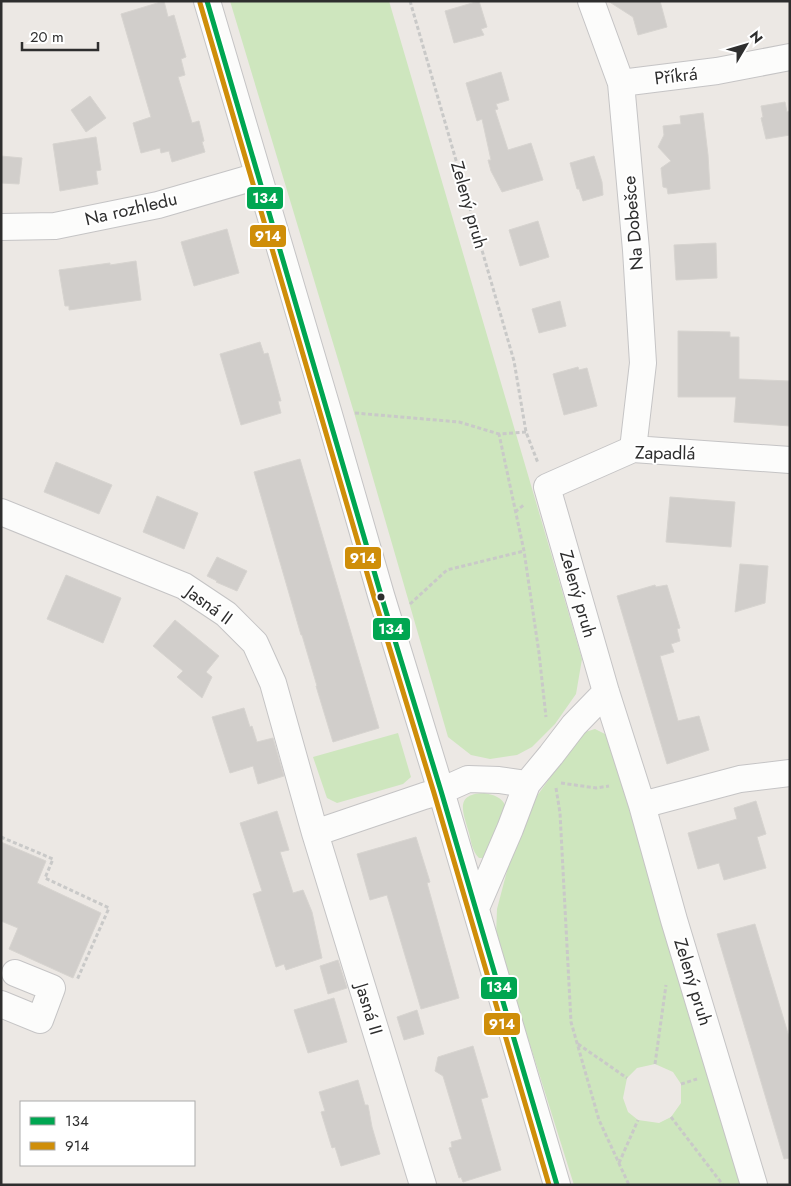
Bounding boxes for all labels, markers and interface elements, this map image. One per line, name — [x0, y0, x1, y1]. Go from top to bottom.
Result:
scale bar — [22, 20, 99, 52]
north arrow — [721, 20, 771, 70]
text: 20 m — [30, 26, 64, 48]
text: N — [745, 26, 768, 48]
street label: Příkrá — [653, 60, 699, 92]
street label: Zelený pruh — [444, 158, 494, 252]
street label: Na Dobešce — [616, 175, 650, 271]
street label: Na rozhledu — [82, 186, 180, 232]
line badge: 134 — [246, 186, 284, 210]
text: 134 — [252, 188, 278, 208]
line badge: 914 — [249, 224, 287, 248]
text: 914 — [255, 226, 281, 246]
street label: Zapadlá — [635, 439, 695, 467]
line badge: 914 — [344, 546, 382, 570]
street label: Zelený pruh — [553, 547, 603, 641]
text: 914 — [350, 548, 376, 568]
street label: Jasná II — [178, 578, 238, 631]
unlabelled marker — [376, 592, 386, 602]
line badge: 134 — [372, 617, 411, 641]
text: 134 — [378, 619, 404, 639]
street label: Zelený pruh — [667, 935, 719, 1029]
line badge: 134 — [480, 976, 518, 1000]
text: 134 — [486, 977, 512, 997]
street label: Jasná II — [348, 978, 389, 1038]
line badge: 914 — [483, 1012, 521, 1036]
text: 914 — [489, 1014, 515, 1034]
legend — [20, 1101, 195, 1166]
text: 134 — [65, 1110, 89, 1132]
text: 914 — [65, 1135, 89, 1157]

